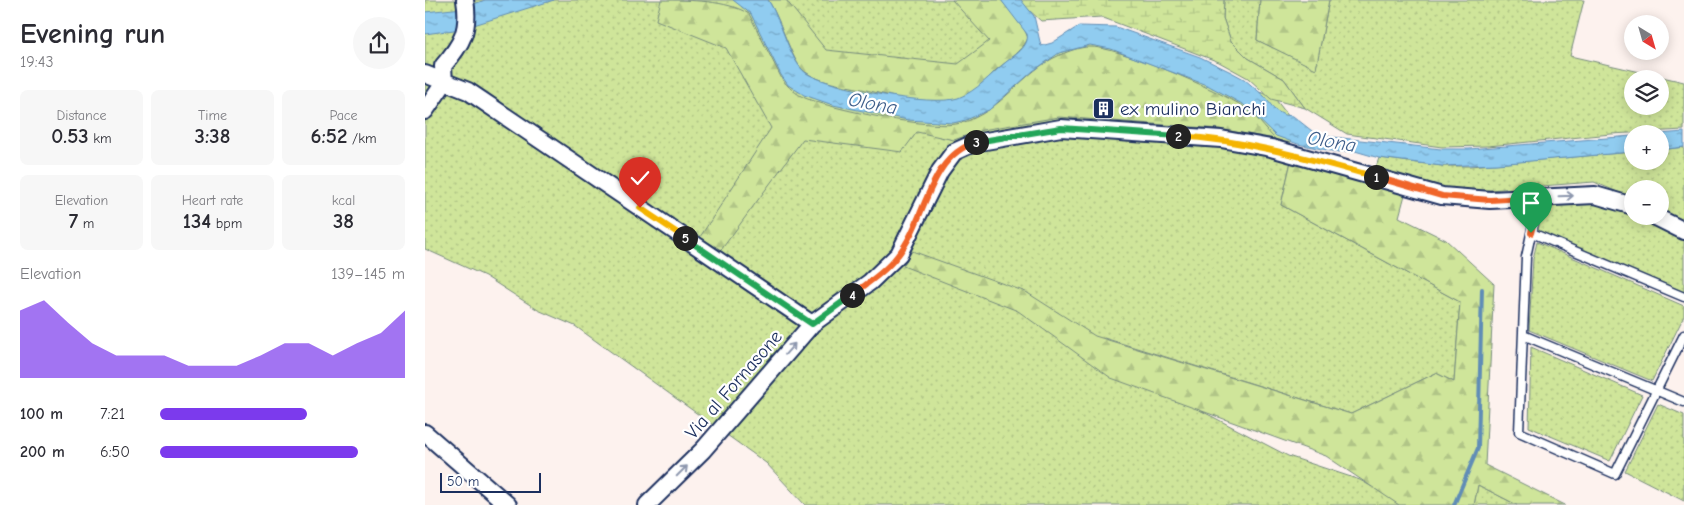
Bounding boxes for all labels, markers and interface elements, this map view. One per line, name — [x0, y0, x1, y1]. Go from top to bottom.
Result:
north arrow — [1624, 15, 1669, 60]
map controls — [1624, 15, 1669, 225]
button: share — [353, 17, 405, 69]
text: Evening run — [20, 18, 165, 50]
text: 19:43 — [20, 53, 54, 71]
button: layers — [1624, 70, 1669, 115]
water label: Olona — [847, 88, 899, 119]
building icon: ex mulino Bianchi — [1092, 96, 1116, 120]
place label: ex mulino Bianchi — [1120, 98, 1266, 120]
text: Distance — [56, 107, 107, 124]
text: Time — [198, 107, 227, 124]
text: Pace — [329, 107, 358, 124]
text: 0.53 — [51, 124, 89, 148]
text: 3:38 — [195, 124, 230, 148]
text: 6:52 — [310, 124, 347, 148]
pin: 2 — [1165, 124, 1191, 148]
button: + — [1624, 125, 1669, 170]
water label: Olona — [1306, 126, 1358, 157]
text: 2 — [1175, 128, 1182, 145]
text: km — [89, 130, 112, 147]
text: /km — [347, 130, 377, 147]
pin: 3 — [963, 130, 989, 154]
text: 3 — [973, 134, 980, 151]
pin — [619, 157, 661, 208]
icon: check — [626, 164, 654, 192]
pin: 1 — [1363, 164, 1389, 190]
text: 1 — [1374, 169, 1379, 186]
button: − — [1624, 180, 1669, 225]
pin — [1510, 182, 1552, 233]
icon: arrive — [1517, 189, 1545, 217]
one-way arrow — [1558, 191, 1574, 201]
text: Elevation — [55, 192, 108, 209]
text: Heart rate — [182, 192, 243, 209]
text: kcal — [332, 192, 355, 209]
text: 7 — [69, 209, 78, 233]
text: 134 — [183, 209, 211, 233]
text: 38 — [333, 209, 354, 233]
text: m — [78, 215, 94, 232]
text: bpm — [211, 215, 242, 232]
pin: 5 — [673, 226, 697, 250]
text: 5 — [682, 230, 689, 247]
text: Elevation — [20, 265, 81, 283]
text: 139–145 m — [331, 265, 405, 283]
pin: 4 — [839, 282, 865, 308]
text: 4 — [849, 287, 856, 304]
street label: Via al Fornasone — [681, 326, 787, 443]
one-way arrow — [784, 343, 796, 356]
text: 100 m — [20, 405, 63, 423]
text: 7:21 — [100, 405, 125, 423]
text: 200 m — [20, 443, 65, 461]
text: 6:50 — [100, 443, 130, 461]
one-way arrow — [676, 465, 688, 477]
scale bar — [440, 470, 541, 493]
text: 50 m — [447, 473, 479, 490]

